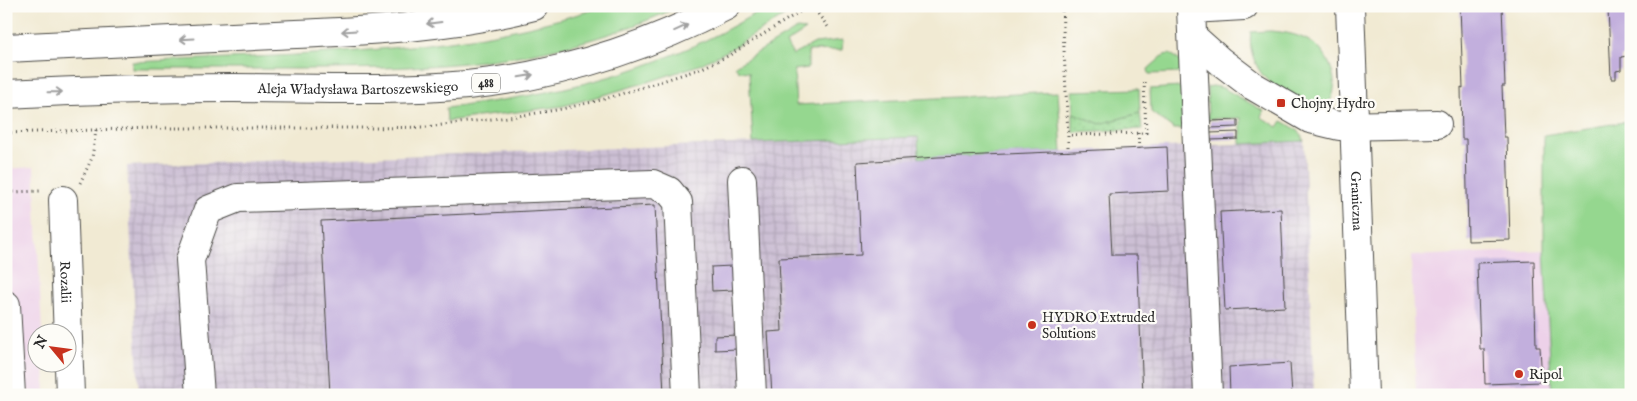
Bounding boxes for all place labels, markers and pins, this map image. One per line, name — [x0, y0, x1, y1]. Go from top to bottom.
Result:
place label: Chojny Hydro — [1291, 95, 1375, 113]
marker: Chojny Hydro — [1275, 97, 1287, 109]
place label: HYDRO Extruded Solutions — [1042, 309, 1155, 343]
marker: HYDRO Extruded Solutions — [1026, 319, 1038, 331]
place label: Ripol — [1529, 366, 1562, 384]
marker: Ripol — [1513, 368, 1525, 380]

